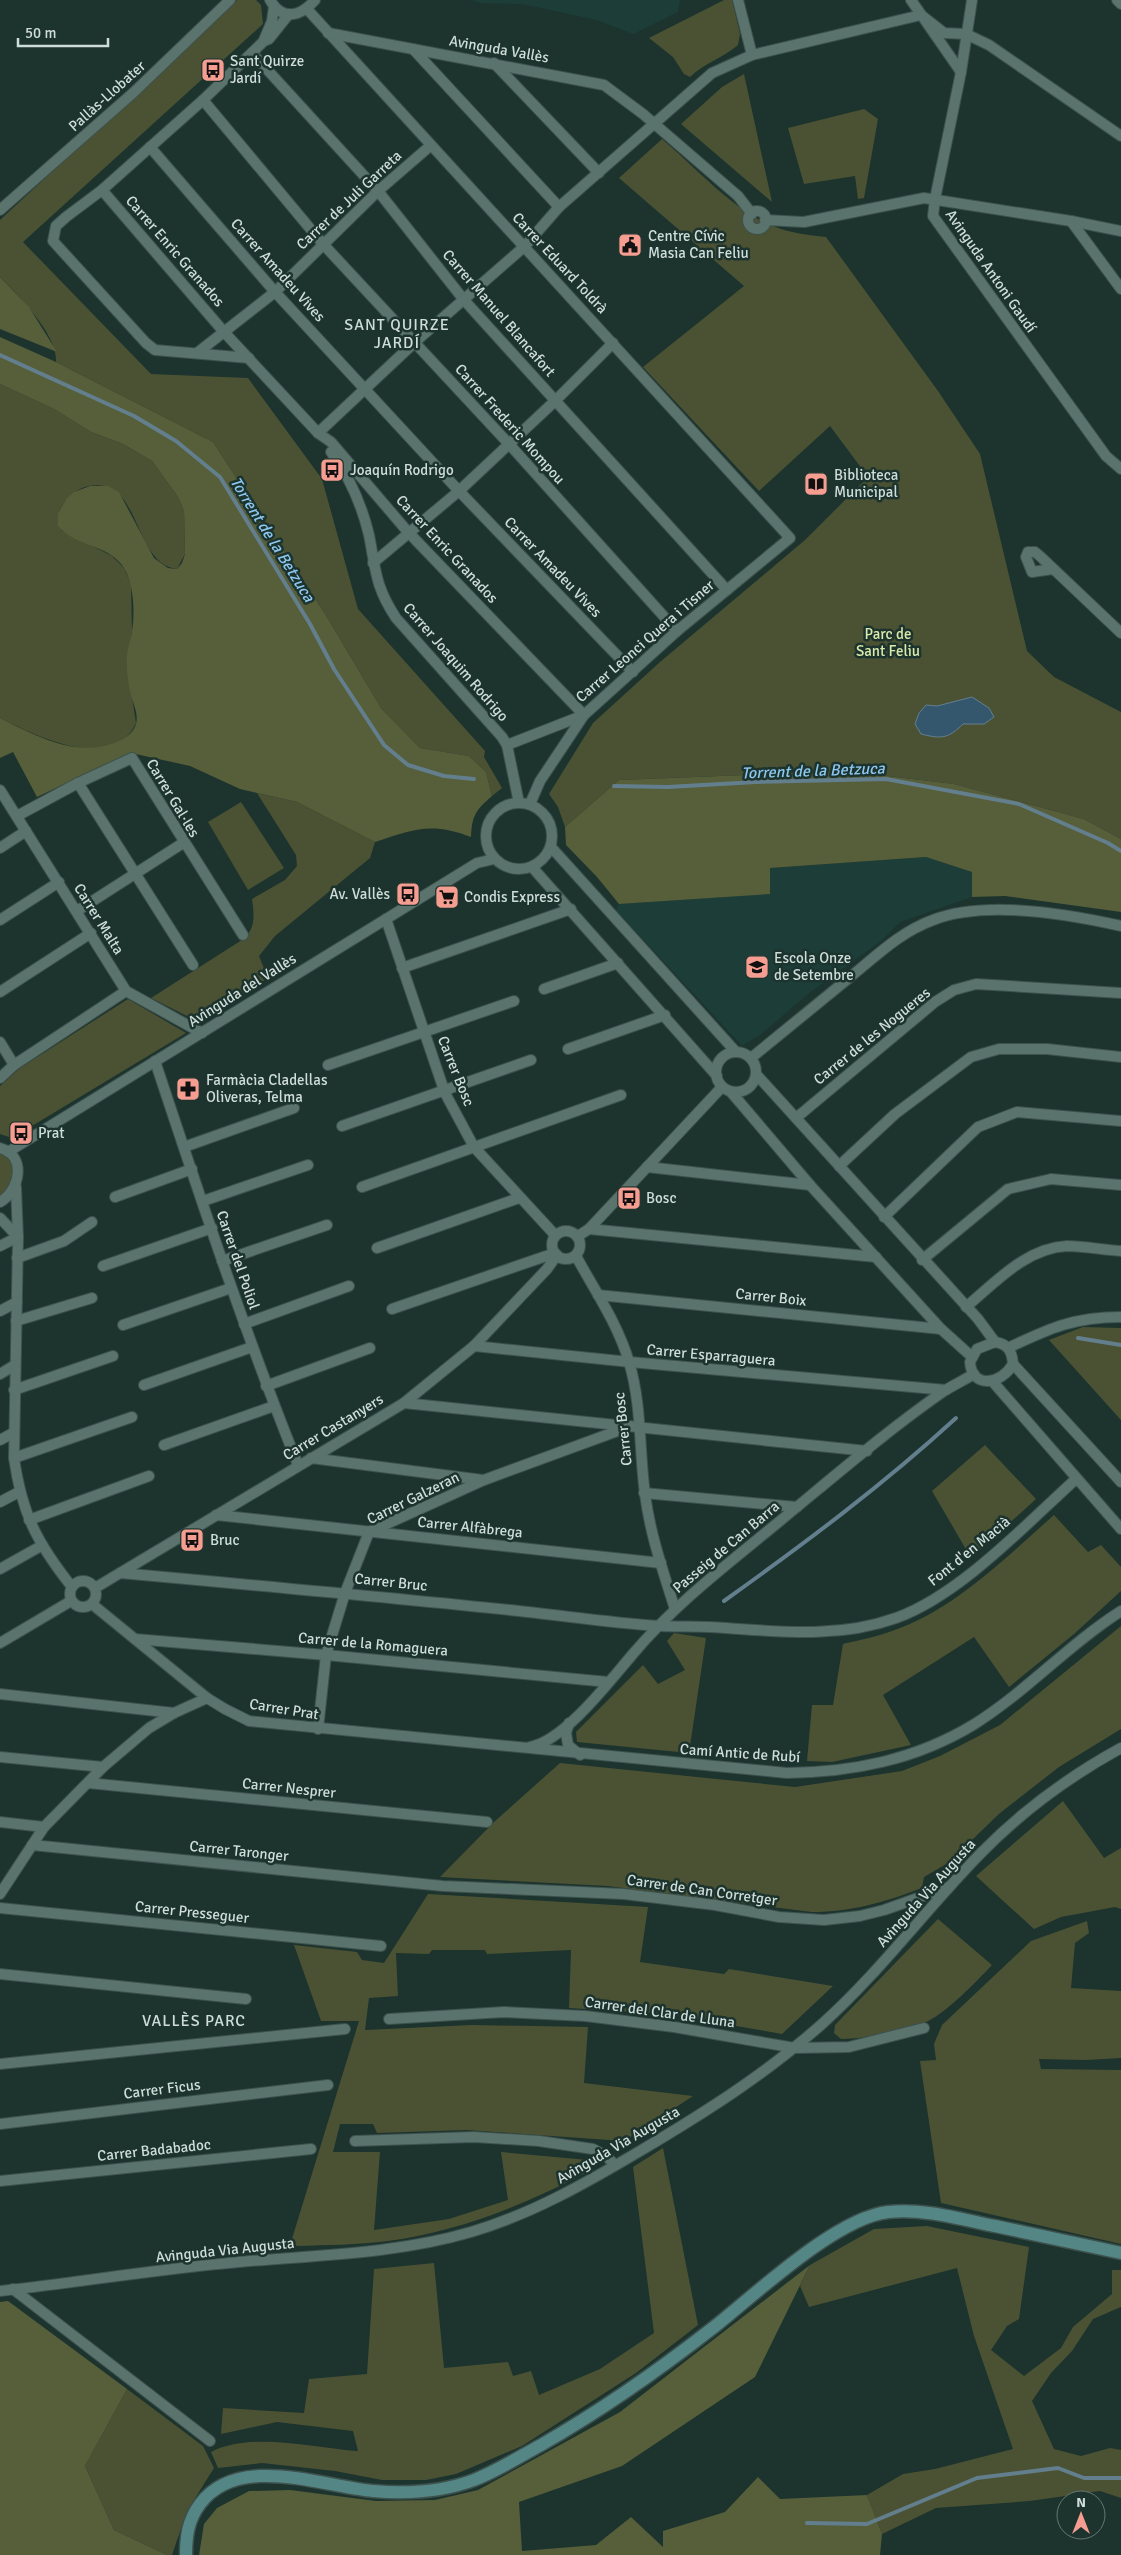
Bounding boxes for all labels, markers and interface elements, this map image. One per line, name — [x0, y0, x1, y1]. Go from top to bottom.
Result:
scale bar — [18, 15, 108, 47]
text: 50 m — [25, 24, 56, 42]
street label: Avinguda Vallès — [448, 31, 551, 67]
place label: Sant Quirze Jardí — [230, 52, 304, 87]
street label: Pallàs-Llobater — [65, 57, 149, 135]
bus stop icon: Sant Quirze Jardí — [200, 57, 226, 83]
street label: Carrer de Juli Garreta — [293, 147, 405, 253]
street label: Carrer Enric Granados — [122, 192, 228, 311]
street label: Avinguda Antoni Gaudí — [942, 206, 1040, 336]
street label: Carrer Eduard Toldrà — [509, 209, 611, 317]
street label: Carrer Amadeu Vives — [227, 215, 329, 326]
place label: Centre Cívic Masia Can Feliu — [648, 227, 749, 262]
public building icon: Centre Cívic Masia Can Feliu — [617, 232, 643, 258]
street label: Carrer Manuel Blancafort — [439, 246, 559, 380]
district label: SANT QUIRZE JARDÍ — [344, 315, 450, 353]
street label: Carrer Frederic Mompou — [451, 360, 569, 488]
bus stop icon: Joaquín Rodrigo — [319, 457, 345, 483]
place label: Joaquín Rodrigo — [350, 461, 454, 479]
place label: Biblioteca Municipal — [834, 466, 898, 501]
library icon: Biblioteca Municipal — [803, 471, 829, 497]
water label: Torrent de la Betzuca — [226, 473, 319, 606]
street label: Carrer Enric Granados — [392, 491, 502, 607]
street label: Carrer Amadeu Vives — [500, 513, 606, 621]
street label: Carrer Leonci Quera i Tisner — [572, 576, 718, 706]
street label: Carrer Joaquim Rodrigo — [400, 599, 513, 725]
park label: Parc de Sant Feliu — [856, 625, 920, 660]
street label: Carrer Gal·les — [143, 756, 204, 841]
water label: Torrent de la Betzuca — [741, 758, 886, 783]
street label: Carrer Malta — [70, 880, 128, 958]
bus stop icon: Av. Vallès — [395, 881, 421, 907]
supermarket icon: Condis Express — [434, 884, 460, 910]
place label: Av. Vallès — [330, 885, 390, 903]
place label: Condis Express — [464, 888, 560, 906]
street label: Avinguda del Vallès — [185, 949, 300, 1031]
place label: Escola Onze de Setembre — [774, 949, 854, 984]
school or university icon: Escola Onze de Setembre — [744, 954, 770, 980]
street label: Carrer de les Nogueres — [810, 983, 934, 1089]
street label: Carrer Bosc — [434, 1033, 478, 1109]
place label: Farmàcia Cladellas Oliveras, Telma — [206, 1071, 328, 1106]
pharmacy icon: Farmàcia Cladellas Oliveras, Telma — [175, 1076, 201, 1102]
bus stop icon: Prat — [8, 1120, 34, 1146]
place label: Prat — [38, 1124, 64, 1142]
bus stop icon: Bosc — [616, 1185, 642, 1211]
place label: Bosc — [646, 1189, 677, 1207]
street label: Carrer del Poliol — [213, 1208, 263, 1312]
street label: Carrer Boix — [735, 1284, 808, 1310]
street label: Carrer Esparraguera — [646, 1340, 776, 1370]
street label: Carrer Castanyers — [280, 1390, 387, 1464]
street label: Carrer Bosc — [610, 1391, 636, 1467]
street label: Carrer Galzeran — [364, 1468, 462, 1528]
street label: Passeig de Can Barra — [669, 1497, 783, 1597]
street label: Font d'en Macià — [924, 1512, 1014, 1590]
street label: Carrer Alfàbrega — [416, 1513, 524, 1541]
bus stop icon: Bruc — [179, 1527, 205, 1553]
place label: Bruc — [210, 1531, 240, 1549]
street label: Carrer Bruc — [354, 1569, 428, 1595]
street label: Carrer de la Romaguera — [297, 1628, 449, 1660]
street label: Carrer Prat — [248, 1695, 320, 1723]
street label: Camí Antic de Rubí — [679, 1740, 801, 1766]
street label: Carrer Nesprer — [241, 1774, 337, 1802]
street label: Avinguda Via Augusta — [873, 1835, 979, 1951]
street label: Carrer Taronger — [188, 1837, 290, 1865]
street label: Carrer de Can Corretger — [626, 1871, 779, 1910]
street label: Carrer Presseguer — [134, 1897, 250, 1927]
street label: Carrer del Clar de Lluna — [584, 1993, 736, 2031]
district label: VALLÈS PARC — [142, 2011, 246, 2031]
street label: Carrer Ficus — [123, 2075, 202, 2103]
street label: Avinguda Via Augusta — [553, 2102, 683, 2188]
street label: Carrer Badabadoc — [96, 2135, 212, 2165]
street label: Avinguda Via Augusta — [155, 2234, 295, 2266]
north arrow — [1056, 2490, 1106, 2540]
text: N — [1076, 2494, 1086, 2511]

